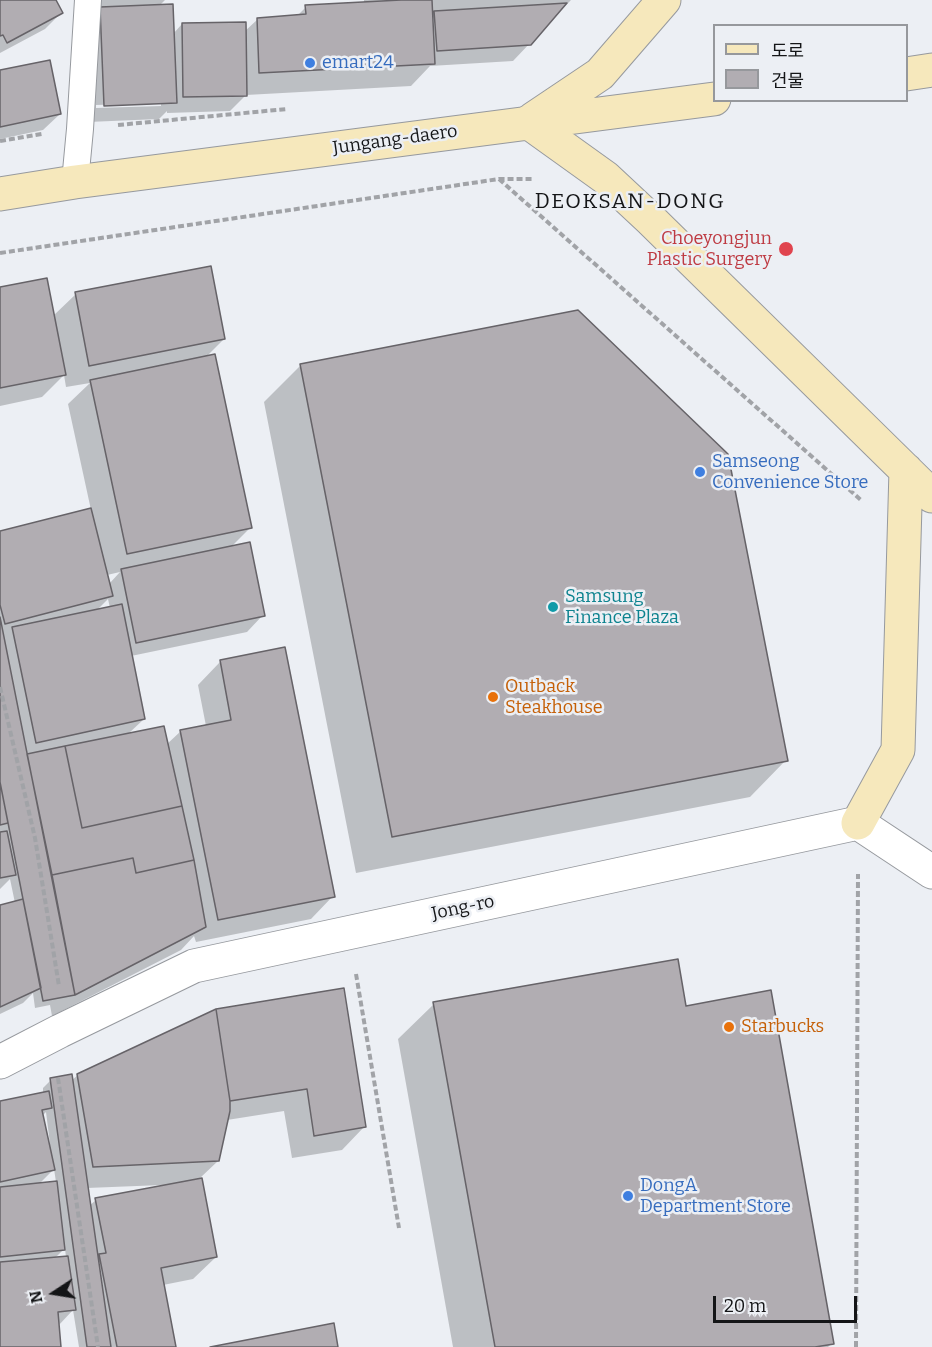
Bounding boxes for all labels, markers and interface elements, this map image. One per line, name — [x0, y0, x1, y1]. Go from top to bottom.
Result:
legend — [713, 24, 908, 102]
text: 도로 — [771, 40, 804, 62]
place label: emart24 — [322, 52, 394, 74]
marker: emart24 — [303, 56, 317, 70]
text: 건물 — [771, 70, 804, 92]
street label: Jungang-daero — [331, 121, 459, 159]
district label: DEOKSAN-DONG — [535, 189, 725, 215]
place label: Choeyongjun Plastic Surgery — [647, 228, 772, 270]
marker: Choeyongjun Plastic Surgery — [777, 240, 795, 258]
place label: Samseong Convenience Store — [712, 451, 868, 494]
marker: Samseong Convenience Store — [693, 465, 707, 479]
place label: Samsung Finance Plaza — [565, 586, 679, 628]
marker: Samsung Finance Plaza — [546, 600, 560, 614]
place label: Outback Steakhouse — [505, 676, 603, 718]
marker: Outback Steakhouse — [486, 690, 500, 704]
street label: Jong-ro — [430, 891, 496, 925]
place label: Starbucks — [741, 1016, 824, 1038]
marker: Starbucks — [722, 1020, 736, 1034]
place label: DongA Department Store — [640, 1175, 791, 1218]
marker: DongA Department Store — [621, 1189, 635, 1203]
north arrow — [24, 1263, 84, 1323]
scale bar — [716, 1284, 860, 1322]
text: N — [25, 1289, 46, 1305]
text: 20 m — [724, 1295, 766, 1317]

